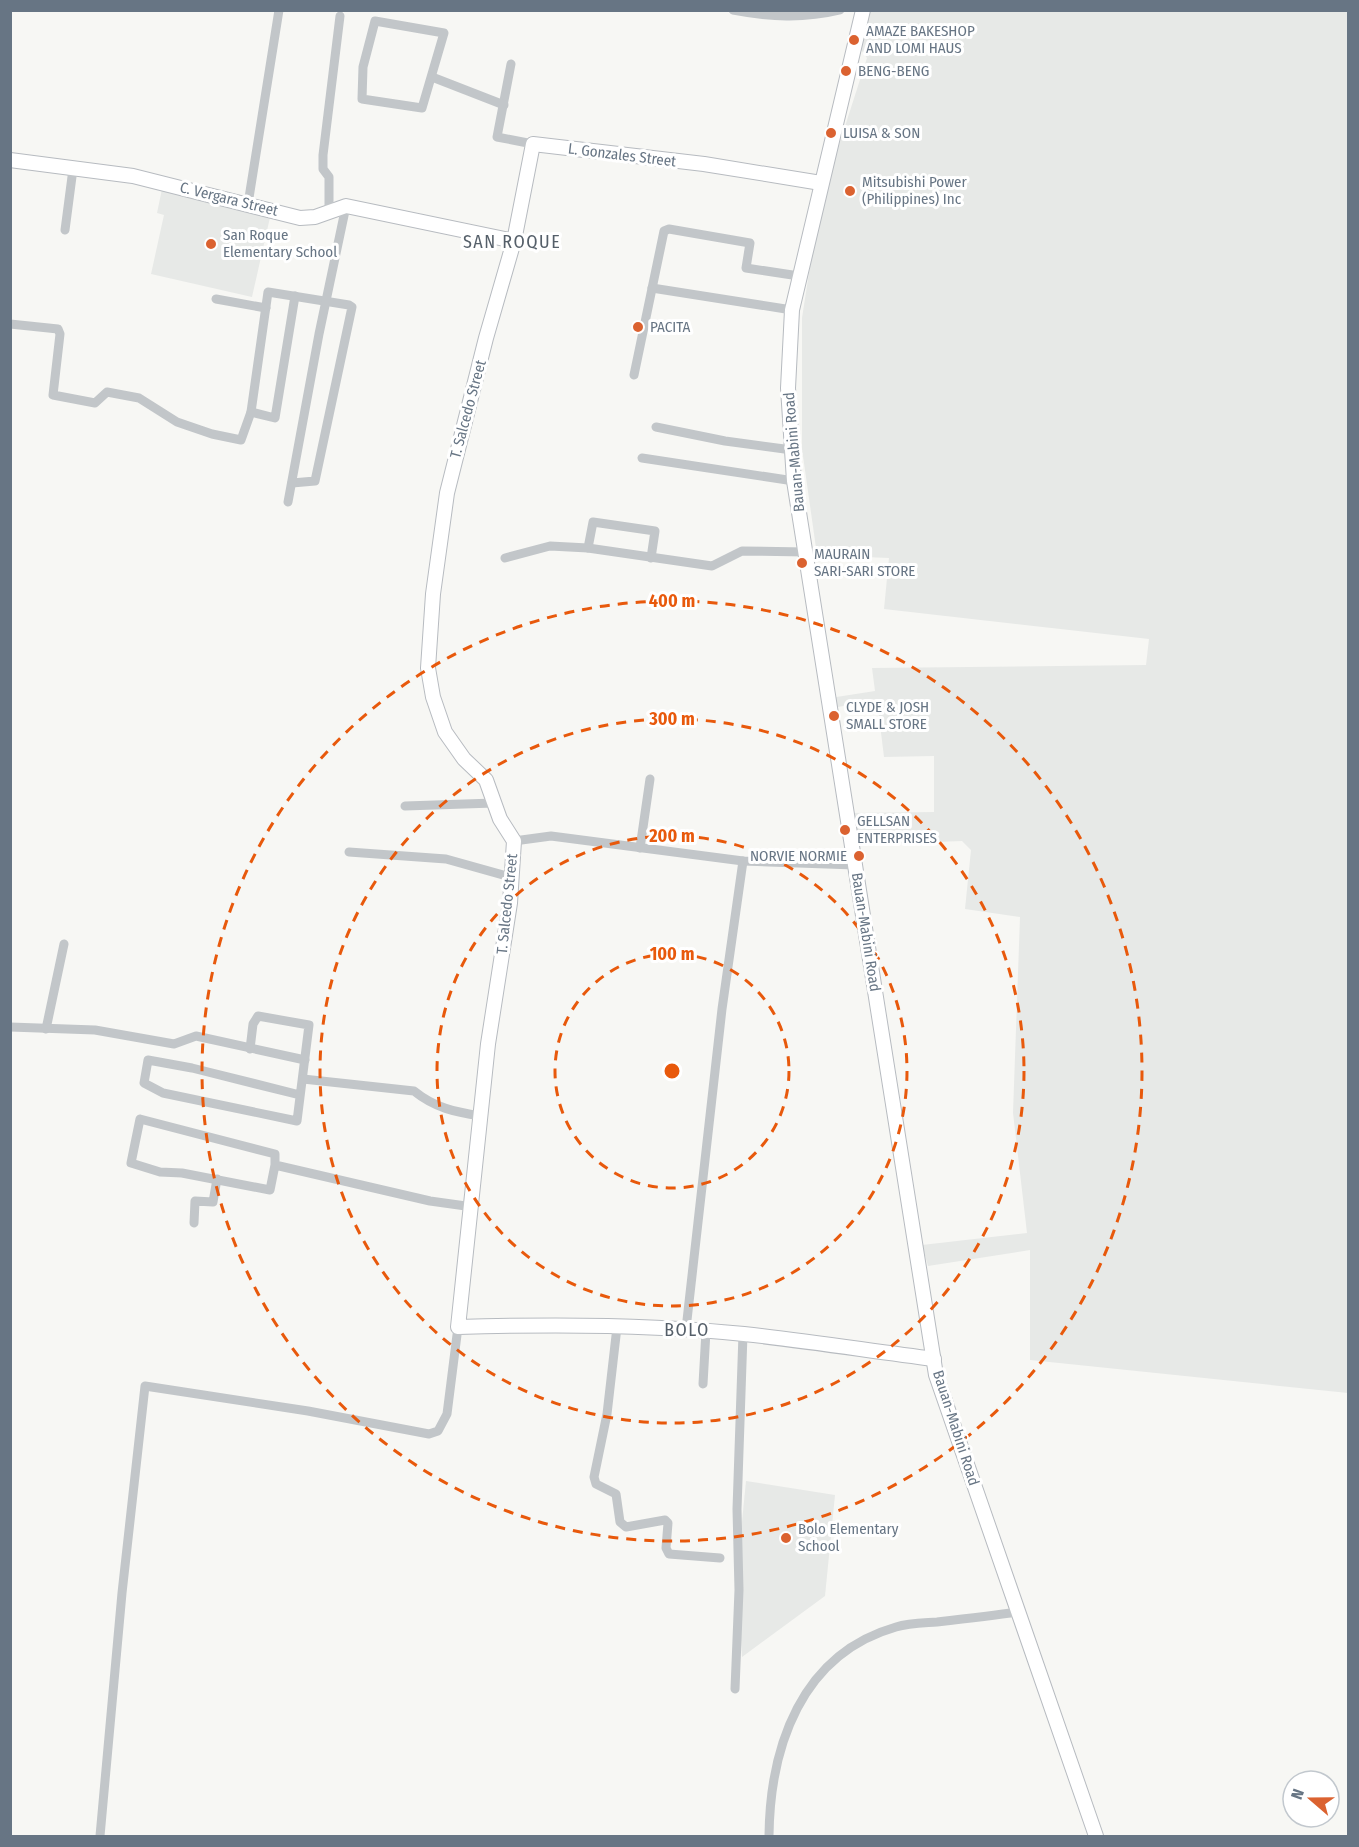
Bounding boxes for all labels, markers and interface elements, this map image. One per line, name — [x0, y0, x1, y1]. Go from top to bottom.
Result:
place label: AMAZE BAKESHOP AND LOMI HAUS — [866, 22, 975, 57]
marker: AMAZE BAKESHOP AND LOMI HAUS — [847, 33, 861, 47]
place label: BENG-BENG — [858, 62, 929, 80]
marker: BENG-BENG — [839, 64, 853, 78]
place label: LUISA & SON — [843, 124, 920, 142]
marker: LUISA & SON — [824, 126, 838, 140]
street label: L. Gonzales Street — [567, 139, 677, 171]
place label: Mitsubishi Power (Philippines) Inc — [862, 173, 967, 208]
street label: C. Vergara Street — [178, 178, 280, 220]
marker: Mitsubishi Power (Philippines) Inc — [843, 184, 857, 198]
place label: San Roque Elementary School — [223, 226, 337, 261]
district label: SAN ROQUE — [463, 231, 561, 253]
marker: San Roque Elementary School — [204, 237, 218, 251]
place label: PACITA — [650, 318, 690, 336]
marker: PACITA — [631, 320, 645, 334]
street label: T. Salcedo Street — [446, 358, 490, 460]
street label: Bauan-Mabini Road — [780, 391, 808, 513]
place label: MAURAIN SARI-SARI STORE — [814, 545, 915, 580]
marker: MAURAIN SARI-SARI STORE — [795, 556, 809, 570]
text: 400 m — [649, 590, 695, 612]
place label: CLYDE & JOSH SMALL STORE — [846, 698, 929, 733]
text: 300 m — [648, 708, 695, 730]
marker: CLYDE & JOSH SMALL STORE — [827, 709, 841, 723]
place label: GELLSAN ENTERPRISES — [857, 812, 937, 847]
marker: GELLSAN ENTERPRISES — [838, 823, 852, 837]
text: 200 m — [648, 825, 695, 847]
place label: NORVIE NORMIE — [750, 847, 847, 865]
marker: NORVIE NORMIE — [852, 849, 866, 863]
street label: T. Salcedo Street — [493, 853, 521, 955]
street label: Bauan-Mabini Road — [848, 871, 884, 993]
text: 100 m — [650, 943, 694, 965]
centre of rings — [662, 1061, 682, 1081]
district label: BOLO — [664, 1319, 710, 1341]
street label: Bauan-Mabini Road — [929, 1368, 983, 1488]
place label: Bolo Elementary School — [798, 1520, 899, 1555]
marker: Bolo Elementary School — [779, 1531, 793, 1545]
north arrow — [1281, 1769, 1341, 1829]
text: N — [1287, 1786, 1308, 1802]

